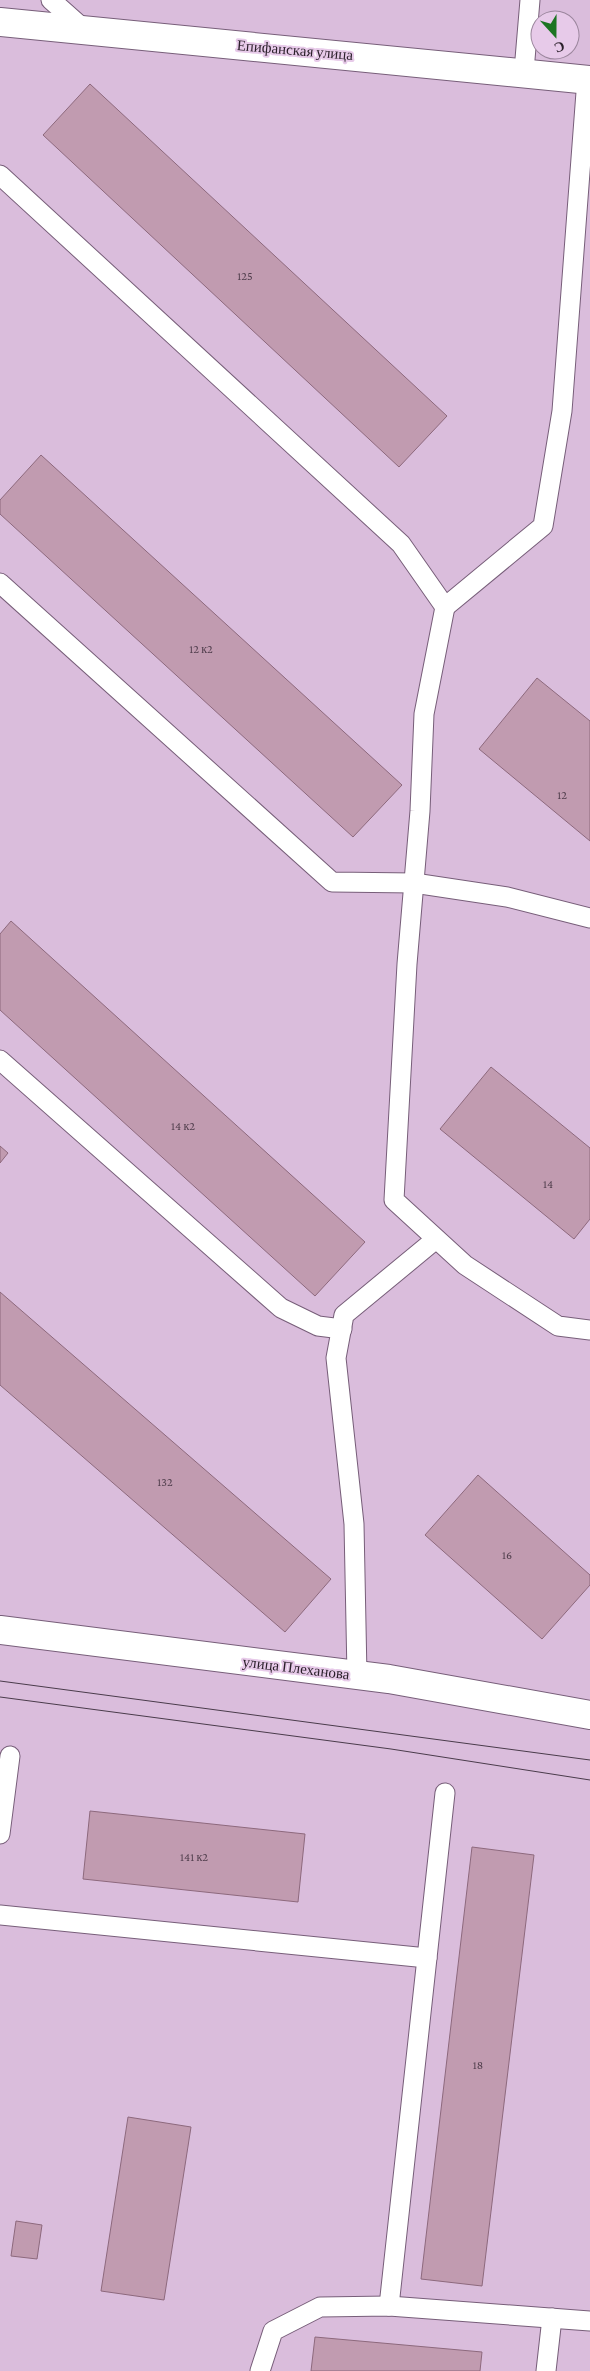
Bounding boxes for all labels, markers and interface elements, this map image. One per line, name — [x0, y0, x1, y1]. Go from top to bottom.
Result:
north arrow — [530, 10, 580, 60]
street label: Епифанская улица — [236, 37, 354, 63]
text: С — [552, 38, 567, 56]
house number: 125 — [237, 269, 253, 283]
house number: 12 к2 — [189, 642, 213, 656]
house number: 12 — [557, 788, 567, 802]
house number: 14 к2 — [171, 1119, 195, 1133]
house number: 14 — [543, 1177, 553, 1191]
house number: 132 — [157, 1475, 173, 1489]
house number: 16 — [502, 1548, 512, 1562]
street label: улица Плеханова — [242, 1653, 351, 1683]
house number: 141 к2 — [180, 1850, 208, 1864]
house number: 18 — [473, 2058, 483, 2072]

